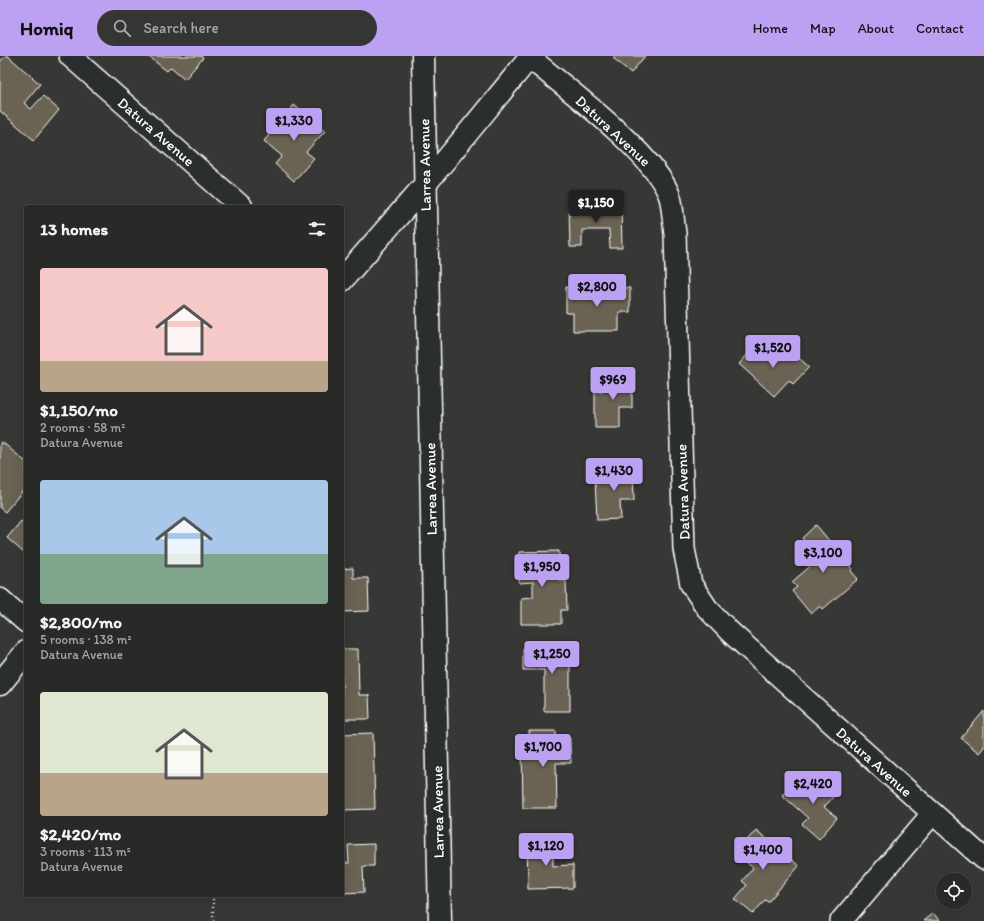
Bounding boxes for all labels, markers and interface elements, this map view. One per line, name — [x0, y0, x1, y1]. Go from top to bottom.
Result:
search box — [97, 10, 377, 46]
text: Homiq — [20, 17, 73, 40]
icon: search — [111, 17, 133, 39]
text: Search here — [143, 19, 219, 37]
text: Home — [753, 20, 788, 37]
text: Map — [810, 20, 836, 37]
text: About — [858, 20, 894, 37]
text: Contact — [916, 20, 964, 37]
street label: Datura Avenue — [572, 92, 654, 170]
street label: Datura Avenue — [114, 94, 198, 170]
pin: $1,330 — [261, 108, 327, 142]
text: $1,330 — [275, 113, 313, 128]
street label: Larrea Avenue — [415, 118, 435, 212]
pin: $1,150 — [563, 190, 629, 224]
text: $1,150 — [578, 195, 614, 210]
icon: filters — [306, 218, 328, 240]
text: 13 homes — [40, 219, 108, 239]
pin: $2,800 — [564, 274, 630, 308]
text: $2,800 — [577, 279, 617, 294]
icon: home — [148, 294, 220, 366]
pin: $1,520 — [740, 335, 806, 369]
text: $1,520 — [754, 340, 792, 355]
pin: $969 — [589, 367, 637, 401]
text: $969 — [599, 372, 627, 387]
text: $1,150/mo — [40, 400, 118, 420]
text: 2 rooms · 58 m² — [40, 420, 125, 435]
text: Datura Avenue — [40, 435, 123, 450]
street label: Larrea Avenue — [421, 442, 441, 536]
street label: Datura Avenue — [672, 444, 694, 540]
pin: $1,430 — [581, 458, 647, 492]
text: $1,430 — [595, 463, 633, 478]
icon: home — [148, 506, 220, 578]
pin: $3,100 — [790, 540, 856, 574]
text: $3,100 — [804, 545, 842, 560]
pin: $1,950 — [509, 554, 575, 588]
text: $1,950 — [523, 559, 561, 574]
text: $2,800/mo — [40, 612, 122, 632]
text: 5 rooms · 138 m² — [40, 632, 132, 647]
pin: $1,250 — [519, 641, 585, 675]
text: $1,250 — [533, 646, 571, 661]
text: Datura Avenue — [40, 647, 123, 662]
icon: home — [148, 718, 220, 790]
street label: Datura Avenue — [832, 723, 916, 801]
pin: $1,700 — [510, 734, 576, 768]
text: $1,700 — [524, 739, 562, 754]
street label: Larrea Avenue — [428, 765, 448, 859]
pin: $2,420 — [780, 771, 846, 805]
text: $2,420 — [793, 776, 833, 791]
text: $2,420/mo — [40, 824, 121, 844]
pin: $1,120 — [513, 833, 579, 867]
pin: $1,400 — [730, 837, 796, 871]
text: $1,120 — [528, 838, 564, 853]
text: $1,400 — [743, 842, 783, 857]
text: 3 rooms · 113 m² — [40, 844, 131, 859]
text: Datura Avenue — [40, 859, 123, 874]
map controls — [936, 873, 972, 909]
button: locate — [936, 873, 972, 909]

